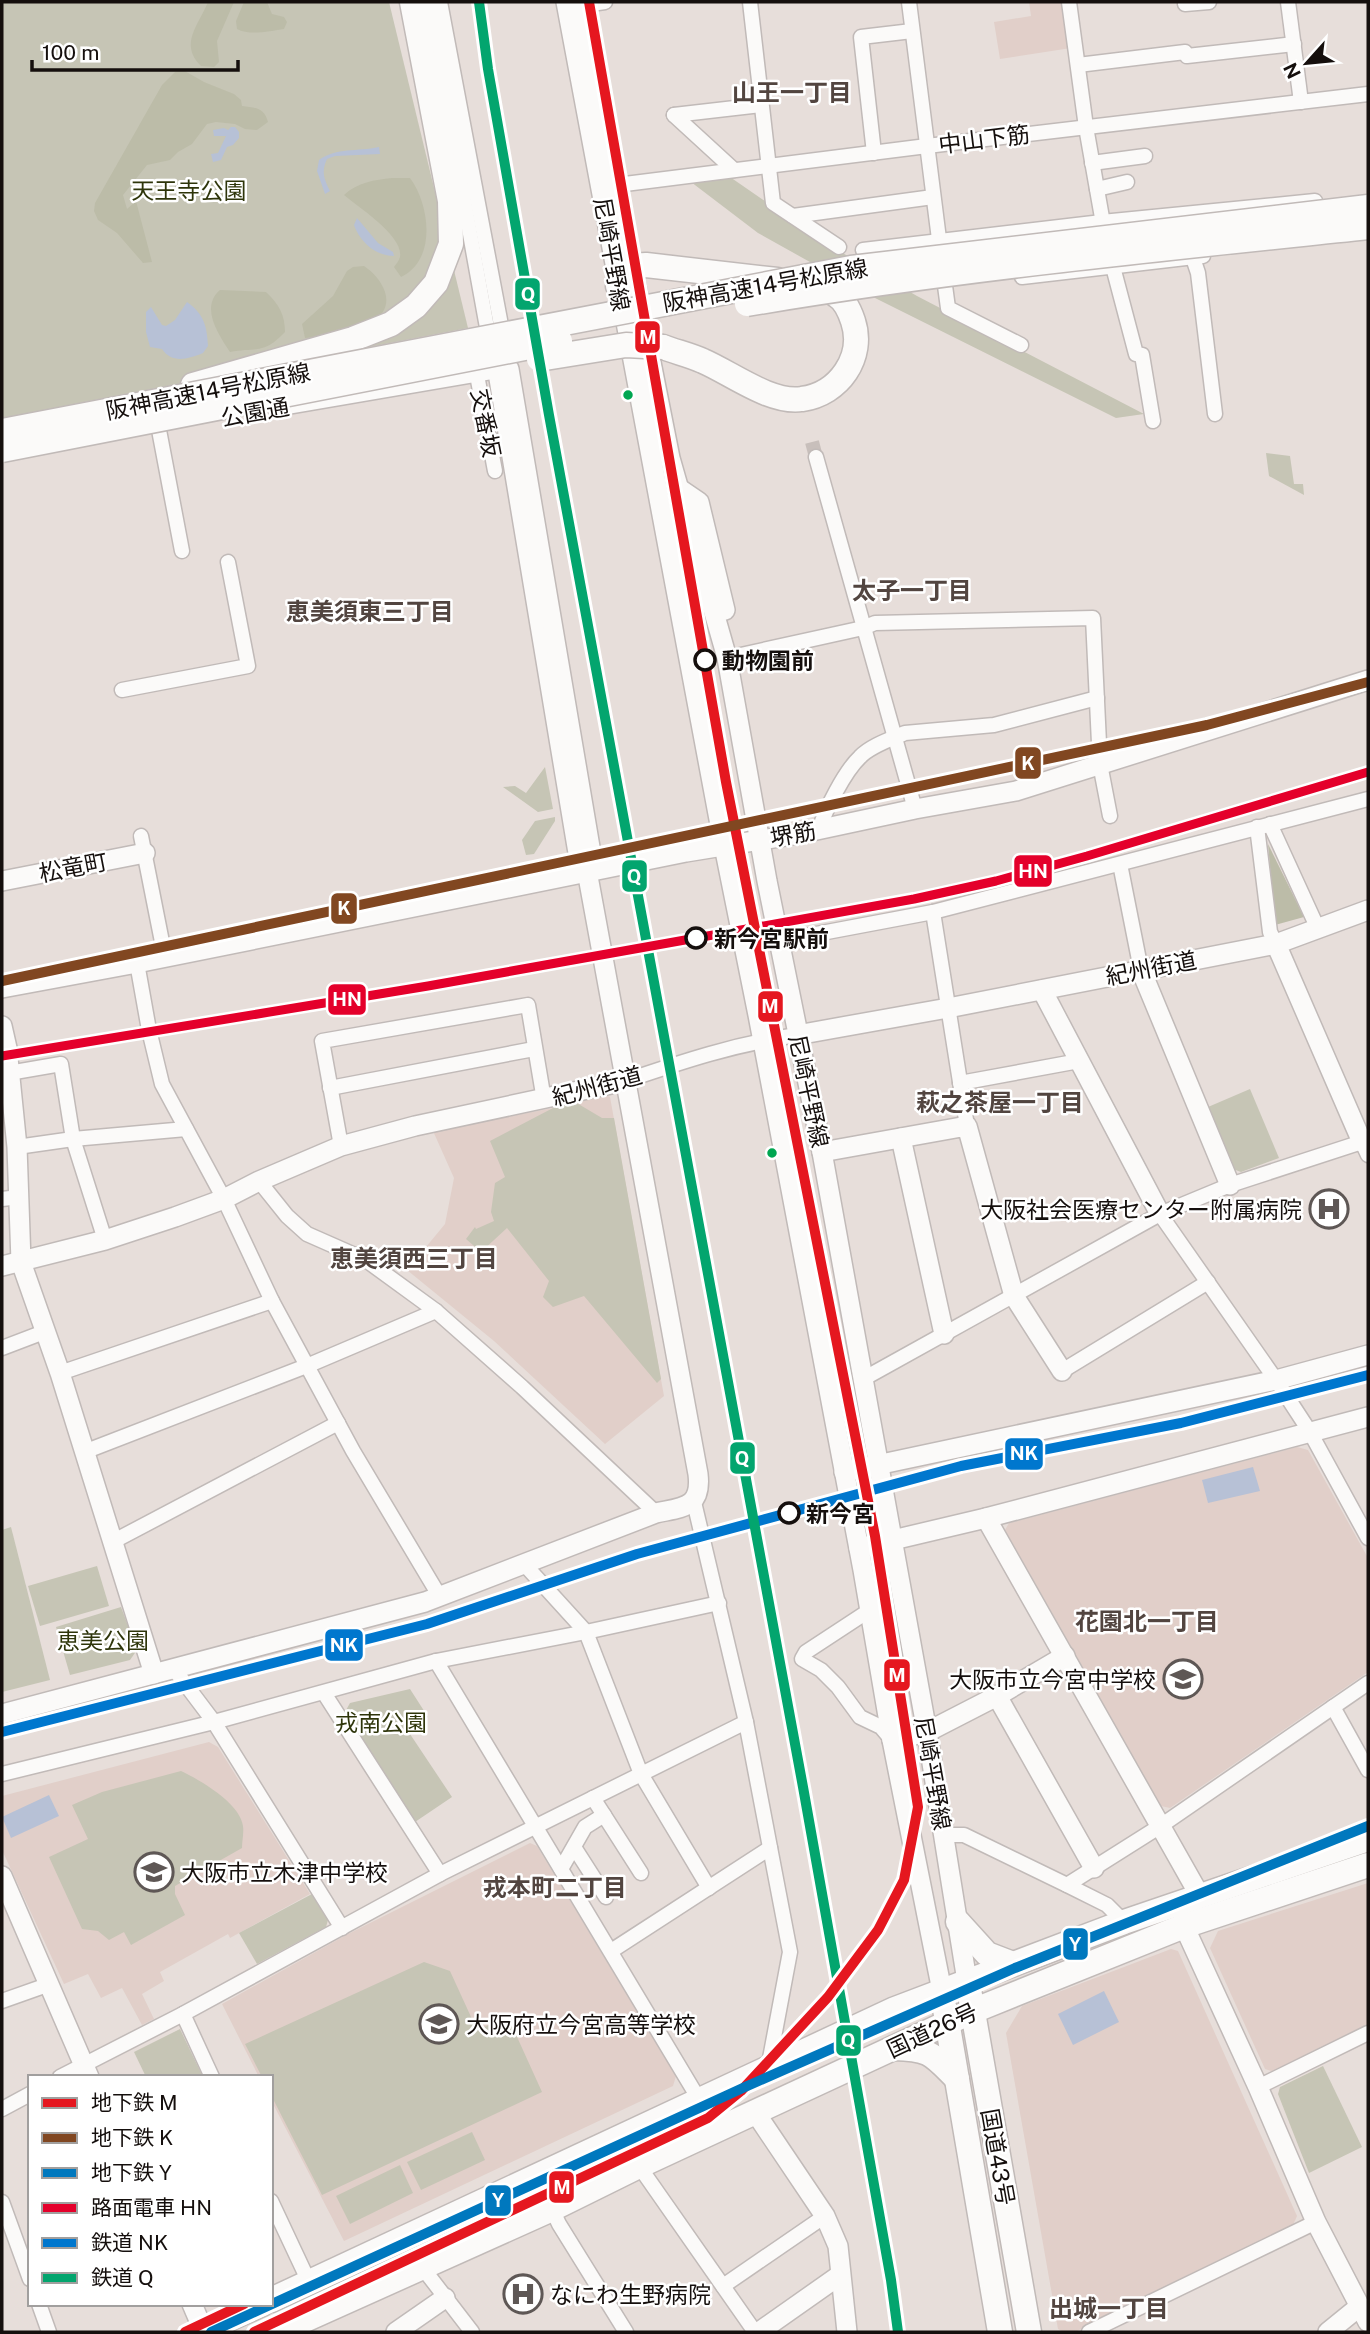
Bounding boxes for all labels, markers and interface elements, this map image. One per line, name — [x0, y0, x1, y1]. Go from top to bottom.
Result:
scale bar — [32, 28, 238, 72]
north arrow — [1272, 28, 1342, 98]
text: 100 m — [42, 40, 99, 65]
text: N — [1279, 59, 1305, 82]
district label: 山王一丁目 — [732, 78, 852, 106]
street label: 中山下筋 — [937, 120, 1031, 158]
park label: 天王寺公園 — [132, 177, 247, 204]
street label: 尼崎平野線 — [589, 195, 635, 313]
street label: 阪神高速14号松原線 — [660, 254, 870, 316]
line badge: Q — [514, 277, 541, 311]
text: Q — [521, 283, 535, 305]
line badge: M — [634, 320, 661, 354]
text: M — [639, 326, 657, 348]
street label: 阪神高速14号松原線 — [103, 358, 313, 424]
street label: 交番坂 — [466, 387, 506, 459]
unlabelled marker — [621, 388, 635, 402]
street label: 公園通 — [219, 393, 291, 431]
district label: 太子一丁目 — [852, 576, 972, 604]
district label: 恵美須東三丁目 — [286, 597, 454, 625]
place label: 動物園前 — [722, 647, 814, 674]
marker: 動物園前 — [694, 649, 716, 671]
line badge: K — [1014, 746, 1042, 780]
text: K — [1021, 752, 1035, 774]
street label: 堺筋 — [768, 817, 818, 851]
street label: 松竜町 — [37, 847, 109, 887]
line badge: HN — [1013, 854, 1053, 888]
line badge: Q — [621, 859, 648, 893]
text: HN — [1018, 860, 1048, 882]
text: Q — [627, 865, 641, 887]
line badge: K — [330, 892, 358, 925]
text: K — [337, 897, 351, 919]
place label: 新今宮駅前 — [714, 925, 829, 952]
marker: 新今宮駅前 — [685, 927, 707, 949]
street label: 紀州街道 — [1103, 946, 1199, 990]
line badge: HN — [327, 983, 367, 1016]
text: HN — [332, 988, 362, 1010]
line badge: M — [757, 990, 784, 1023]
text: M — [761, 995, 779, 1017]
street label: 尼崎平野線 — [784, 1032, 834, 1150]
street label: 紀州街道 — [549, 1061, 645, 1111]
district label: 萩之茶屋一丁目 — [916, 1088, 1084, 1116]
unlabelled marker — [765, 1146, 779, 1160]
hospital icon: 大阪社会医療センター附属病院 — [1308, 1188, 1350, 1230]
place label: 大阪社会医療センター附属病院 — [980, 1196, 1302, 1223]
district label: 恵美須西三丁目 — [330, 1244, 498, 1272]
line badge: NK — [1004, 1437, 1044, 1471]
line badge: Q — [729, 1441, 756, 1475]
text: NK — [1010, 1442, 1039, 1464]
text: Q — [735, 1447, 749, 1469]
place label: 新今宮 — [806, 1500, 875, 1527]
marker: 新今宮 — [778, 1502, 800, 1524]
district label: 花園北一丁目 — [1075, 1607, 1219, 1635]
park label: 恵美公園 — [57, 1627, 149, 1654]
line badge: NK — [324, 1628, 364, 1662]
text: NK — [330, 1634, 359, 1656]
line badge: M — [883, 1658, 911, 1692]
school or university icon: 大阪市立今宮中学校 — [1162, 1658, 1204, 1700]
text: M — [888, 1664, 906, 1686]
place label: 大阪市立今宮中学校 — [949, 1666, 1156, 1693]
park label: 戎南公園 — [335, 1709, 427, 1736]
street label: 尼崎平野線 — [910, 1714, 956, 1832]
school or university icon: 大阪市立木津中学校 — [133, 1851, 175, 1893]
place label: 大阪市立木津中学校 — [181, 1859, 388, 1886]
district label: 戎本町二丁目 — [483, 1873, 627, 1901]
line badge: Y — [1062, 1927, 1089, 1961]
text: Y — [1069, 1933, 1082, 1955]
street label: 国道26号 — [882, 1997, 982, 2063]
school or university icon: 大阪府立今宮高等学校 — [418, 2003, 460, 2045]
place label: 大阪府立今宮高等学校 — [466, 2011, 696, 2038]
line badge: Q — [835, 2024, 862, 2057]
text: Q — [841, 2029, 855, 2051]
legend — [28, 2075, 273, 2306]
text: 地下鉄 M — [91, 2090, 178, 2115]
street label: 国道43号 — [976, 2106, 1020, 2208]
text: 地下鉄 K — [91, 2125, 173, 2150]
text: 地下鉄 Y — [91, 2160, 172, 2185]
line badge: M — [548, 2170, 575, 2204]
text: M — [553, 2176, 571, 2198]
line badge: Y — [484, 2184, 512, 2217]
text: Y — [492, 2189, 505, 2211]
text: 路面電車 HN — [91, 2195, 212, 2220]
text: 鉄道 NK — [91, 2230, 168, 2255]
text: 鉄道 Q — [91, 2265, 154, 2290]
hospital icon: なにわ生野病院 — [502, 2273, 544, 2315]
place label: なにわ生野病院 — [550, 2281, 711, 2308]
district label: 出城一丁目 — [1049, 2294, 1169, 2322]

